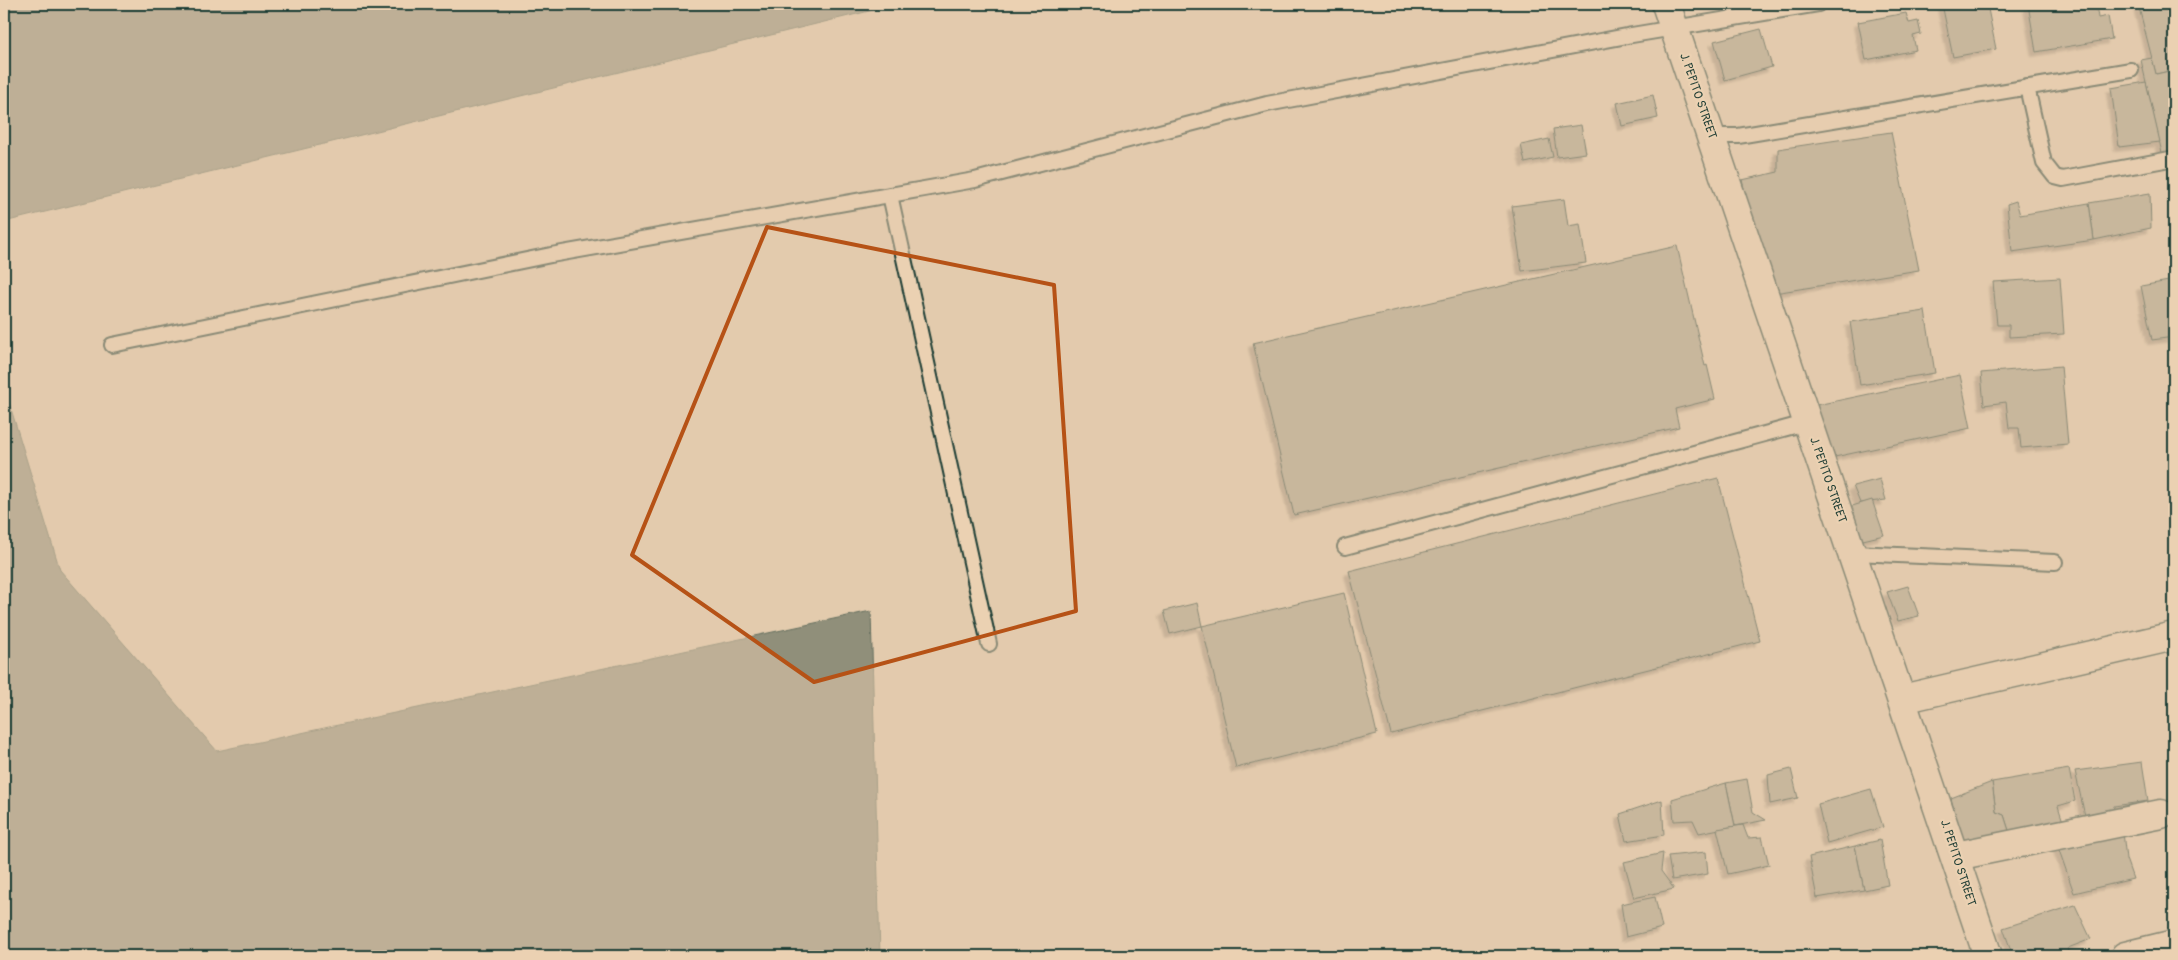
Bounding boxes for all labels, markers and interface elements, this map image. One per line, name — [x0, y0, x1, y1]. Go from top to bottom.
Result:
street label: J. PEPITO STREET — [1676, 51, 1720, 141]
street label: J. PEPITO STREET — [1806, 435, 1850, 525]
street label: J. PEPITO STREET — [1937, 818, 1979, 908]

